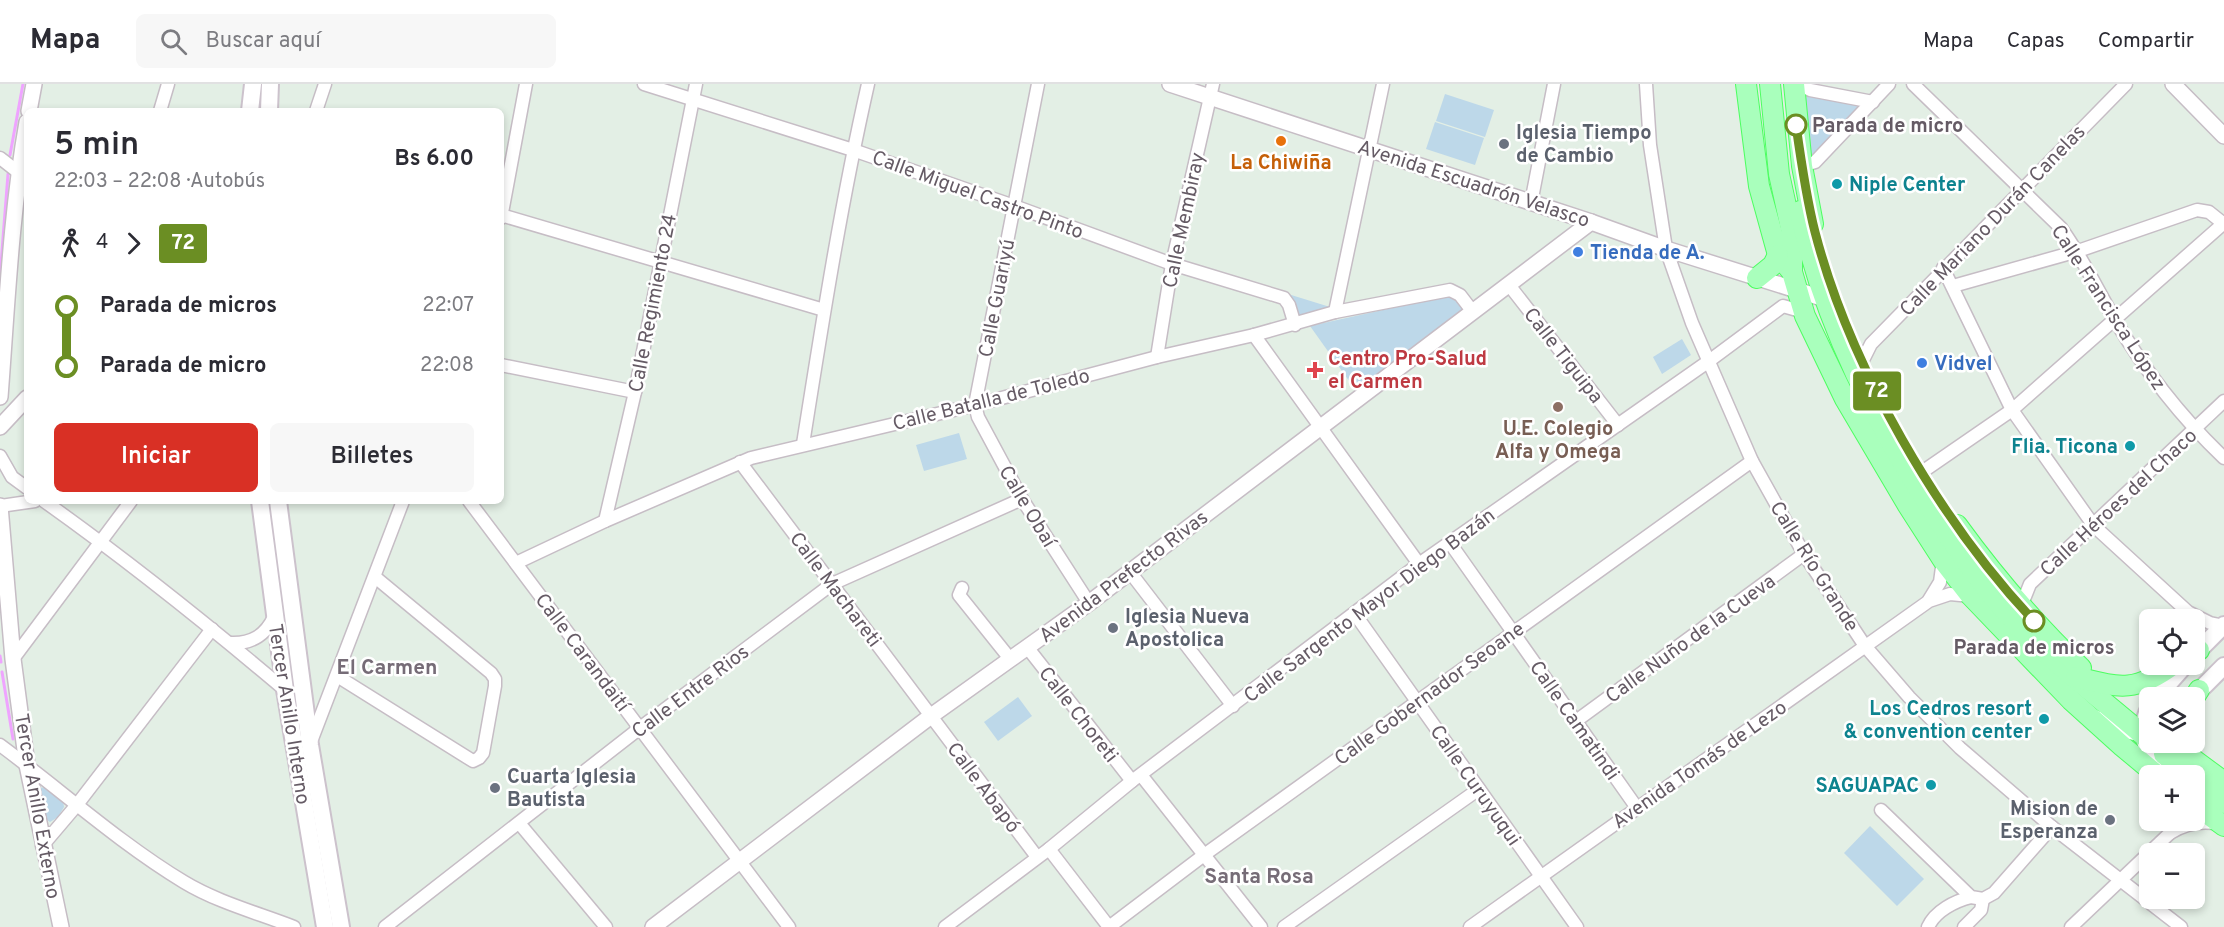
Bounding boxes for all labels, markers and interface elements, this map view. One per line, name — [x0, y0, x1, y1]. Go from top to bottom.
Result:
search box — [136, 14, 556, 68]
text: Mapa — [30, 23, 100, 59]
icon: search — [157, 25, 190, 58]
text: Buscar aquí — [205, 28, 321, 55]
text: Mapa — [1923, 28, 1974, 55]
text: Capas — [2007, 28, 2065, 55]
text: Compartir — [2098, 28, 2194, 55]
marker: Parada de micro — [1785, 114, 1807, 136]
place label: Parada de micro — [1812, 114, 1963, 140]
street label: Calle Mariano Durán Canelas — [1895, 120, 2092, 323]
place label: Iglesia Tiempo de Cambio — [1516, 121, 1651, 170]
text: 5 min — [54, 125, 139, 167]
marker: La Chiwiña — [1274, 134, 1288, 148]
street label: Avenida Escuadrón Velasco — [1354, 135, 1593, 235]
marker: Iglesia Tiempo de Cambio — [1497, 137, 1511, 151]
street label: Calle Miguel Castro Pinto — [868, 145, 1087, 246]
text: Bs 6.00 — [395, 146, 474, 173]
street label: Calle Membiray — [1158, 150, 1212, 291]
place label: La Chiwiña — [1230, 151, 1332, 177]
text: 22:03 – 22:08 · Autobús — [54, 169, 265, 195]
place label: Niple Center — [1849, 173, 1966, 199]
marker: Niple Center — [1830, 177, 1844, 191]
street label: Calle Regimiento 24 — [624, 212, 684, 395]
street label: Calle Francisca López — [2044, 220, 2171, 396]
icon: walk — [54, 227, 87, 260]
icon: forward — [117, 227, 150, 260]
text: 4 — [96, 230, 108, 256]
text: 72 — [171, 230, 195, 257]
street label: Calle Guariyú — [974, 237, 1022, 360]
place label: Tienda de A. — [1590, 241, 1705, 267]
marker: Tienda de A. — [1571, 245, 1585, 259]
text: Parada de micros — [100, 293, 277, 320]
text: 22:07 — [422, 293, 474, 319]
street label: Calle Tiguipa — [1517, 303, 1608, 410]
place label: Centro Pro-Salud el Carmen — [1328, 347, 1487, 396]
place label: Vidvel — [1934, 352, 1993, 378]
text: Parada de micro — [100, 353, 266, 380]
text: 22:08 — [420, 353, 474, 379]
marker: Vidvel — [1915, 356, 1929, 370]
marker: Centro Pro-Salud el Carmen — [1306, 361, 1324, 379]
street label: Calle Batalla de Toledo — [890, 364, 1093, 438]
line badge: 72 — [1850, 372, 1904, 410]
text: 72 — [1865, 378, 1889, 405]
marker: U.E. Colegio Alfa y Omega — [1551, 400, 1565, 414]
place label: U.E. Colegio Alfa y Omega — [1495, 417, 1621, 466]
button: Iniciar — [54, 423, 258, 492]
button: Billetes — [270, 423, 474, 492]
street label: Calle Héroes del Chaco — [2035, 424, 2204, 583]
place label: Flia. Ticona — [2011, 435, 2118, 461]
marker: Flia. Ticona — [2123, 439, 2137, 453]
street label: Calle Obaí — [992, 461, 1062, 554]
street label: Calle Río Grande — [1763, 497, 1864, 637]
street label: Calle Sargento Mayor Diego Bazán — [1239, 503, 1501, 710]
street label: Avenida Prefecto Rivas — [1034, 505, 1214, 650]
street label: Calle Machareti — [783, 527, 886, 653]
street label: Calle Nuño de la Cueva — [1601, 569, 1781, 710]
street label: Calle Carandaití — [528, 589, 636, 719]
place label: Iglesia Nueva Apostolica — [1125, 605, 1249, 654]
map controls — [2139, 609, 2205, 909]
button: locate — [2139, 609, 2205, 675]
marker: Parada de micros — [2023, 610, 2045, 632]
street label: Calle Gobernador Seoane — [1330, 617, 1530, 772]
marker: Iglesia Nueva Apostolica — [1106, 621, 1120, 635]
street label: Tercer Anillo Interno — [261, 622, 315, 806]
place label: Parada de micros — [1953, 636, 2115, 662]
street label: Calle Entre Rios — [627, 640, 755, 745]
district label: El Carmen — [337, 655, 437, 682]
street label: Calle Camatindi — [1522, 656, 1624, 786]
street label: Calle Choreti — [1032, 662, 1123, 769]
button: layers — [2139, 687, 2205, 753]
street label: Avenida Tomás de Lezo — [1608, 695, 1793, 836]
place label: Los Cedros resort & convention center — [1844, 697, 2033, 746]
street label: Tercer Anillo Externo — [7, 712, 65, 901]
marker: Los Cedros resort & convention center — [2037, 712, 2051, 726]
street label: Calle Curuyuqui — [1423, 720, 1526, 852]
street label: Calle Abapó — [940, 738, 1025, 839]
place label: Cuarta Iglesia Bautista — [507, 765, 636, 814]
button: + — [2139, 765, 2205, 831]
place label: SAGUAPAC — [1815, 774, 1919, 800]
marker: SAGUAPAC — [1924, 778, 1938, 792]
marker: Cuarta Iglesia Bautista — [488, 781, 502, 795]
place label: Mision de Esperanza — [2000, 797, 2098, 846]
marker: Mision de Esperanza — [2103, 813, 2117, 827]
button: − — [2139, 843, 2205, 909]
district label: Santa Rosa — [1204, 864, 1314, 891]

